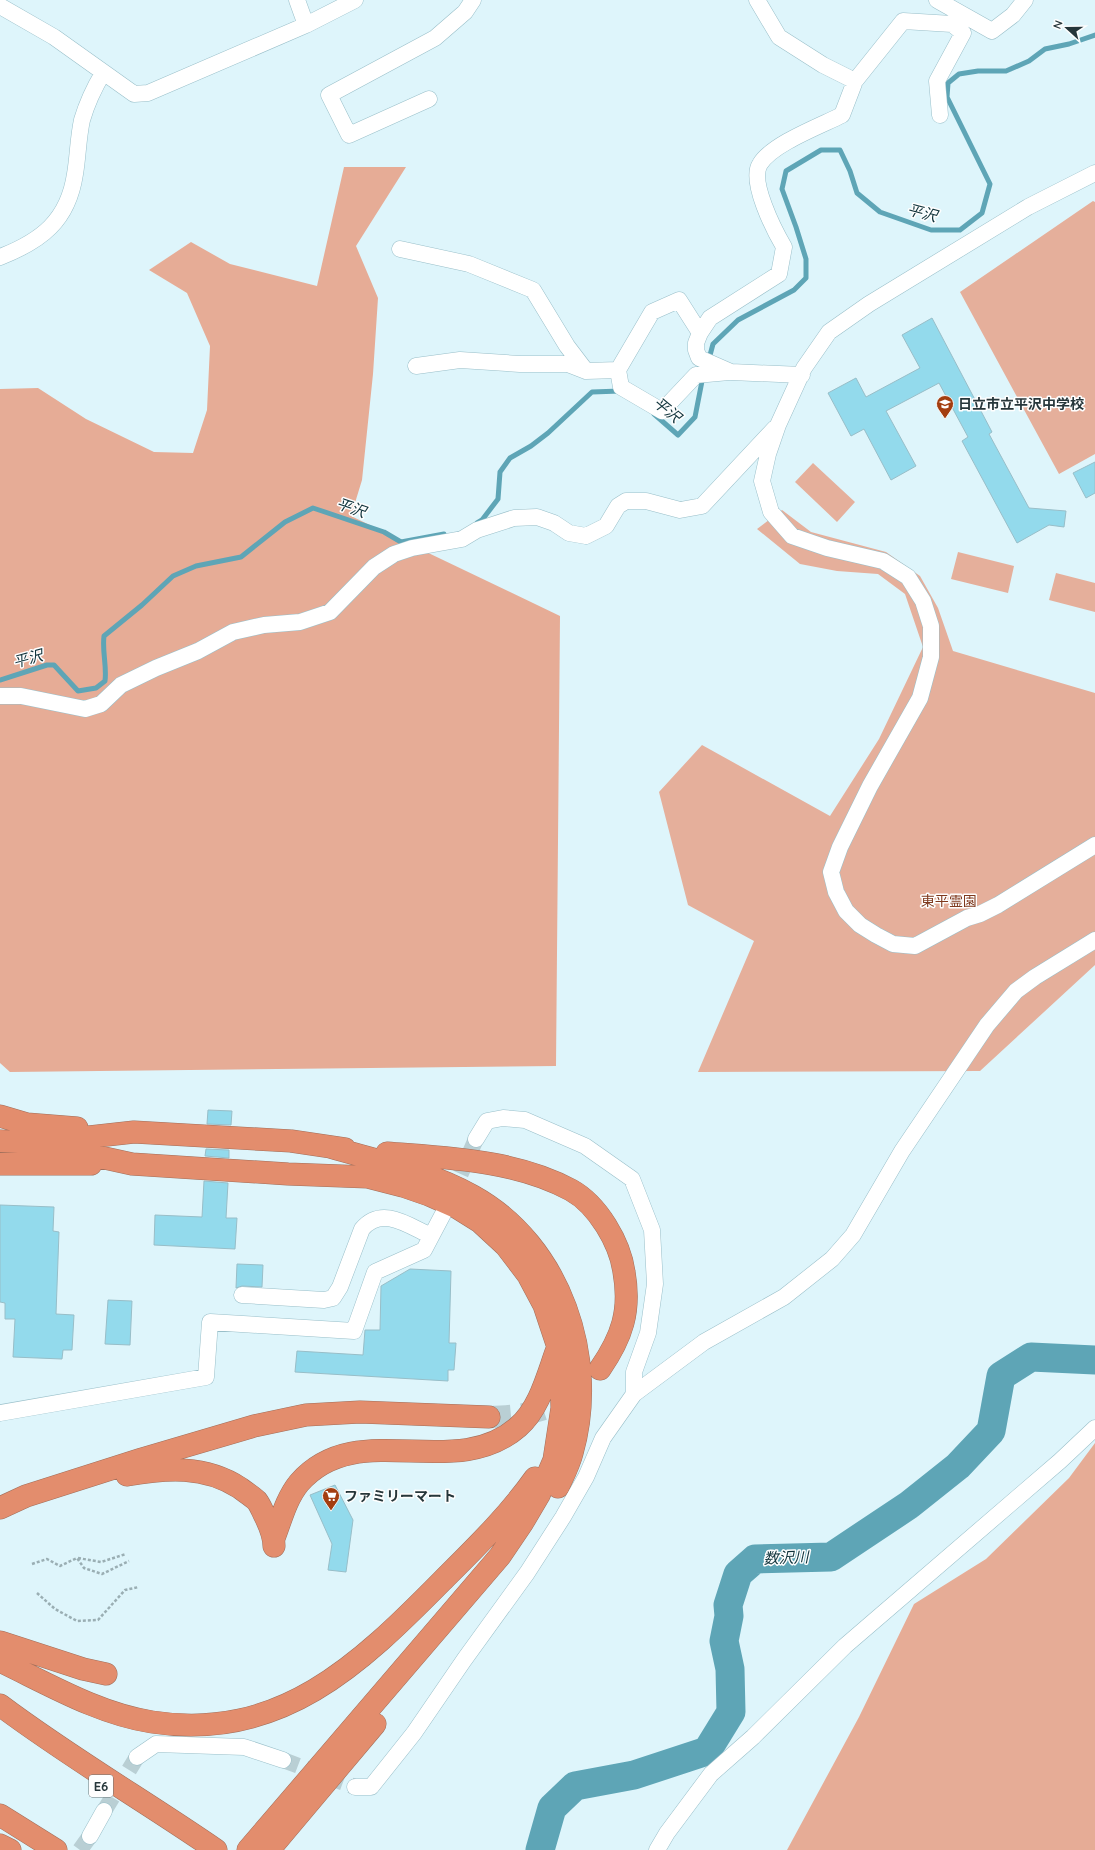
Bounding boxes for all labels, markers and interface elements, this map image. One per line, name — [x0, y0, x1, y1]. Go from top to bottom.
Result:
north arrow — [1047, 8, 1087, 48]
text: N — [1050, 18, 1066, 31]
water label: 平沢 — [905, 199, 941, 226]
water label: 平沢 — [650, 393, 686, 428]
school or university icon: 日立市立平沢中学校 — [935, 394, 955, 419]
place label: 日立市立平沢中学校 — [958, 395, 1084, 413]
water label: 平沢 — [334, 494, 370, 522]
water label: 平沢 — [11, 645, 47, 672]
park label: 東平霊園 — [921, 892, 977, 910]
supermarket icon: ファミリーマート — [321, 1486, 341, 1511]
place label: ファミリーマート — [344, 1487, 456, 1505]
water label: 数沢川 — [763, 1547, 811, 1568]
road number: E6 — [89, 1775, 113, 1797]

